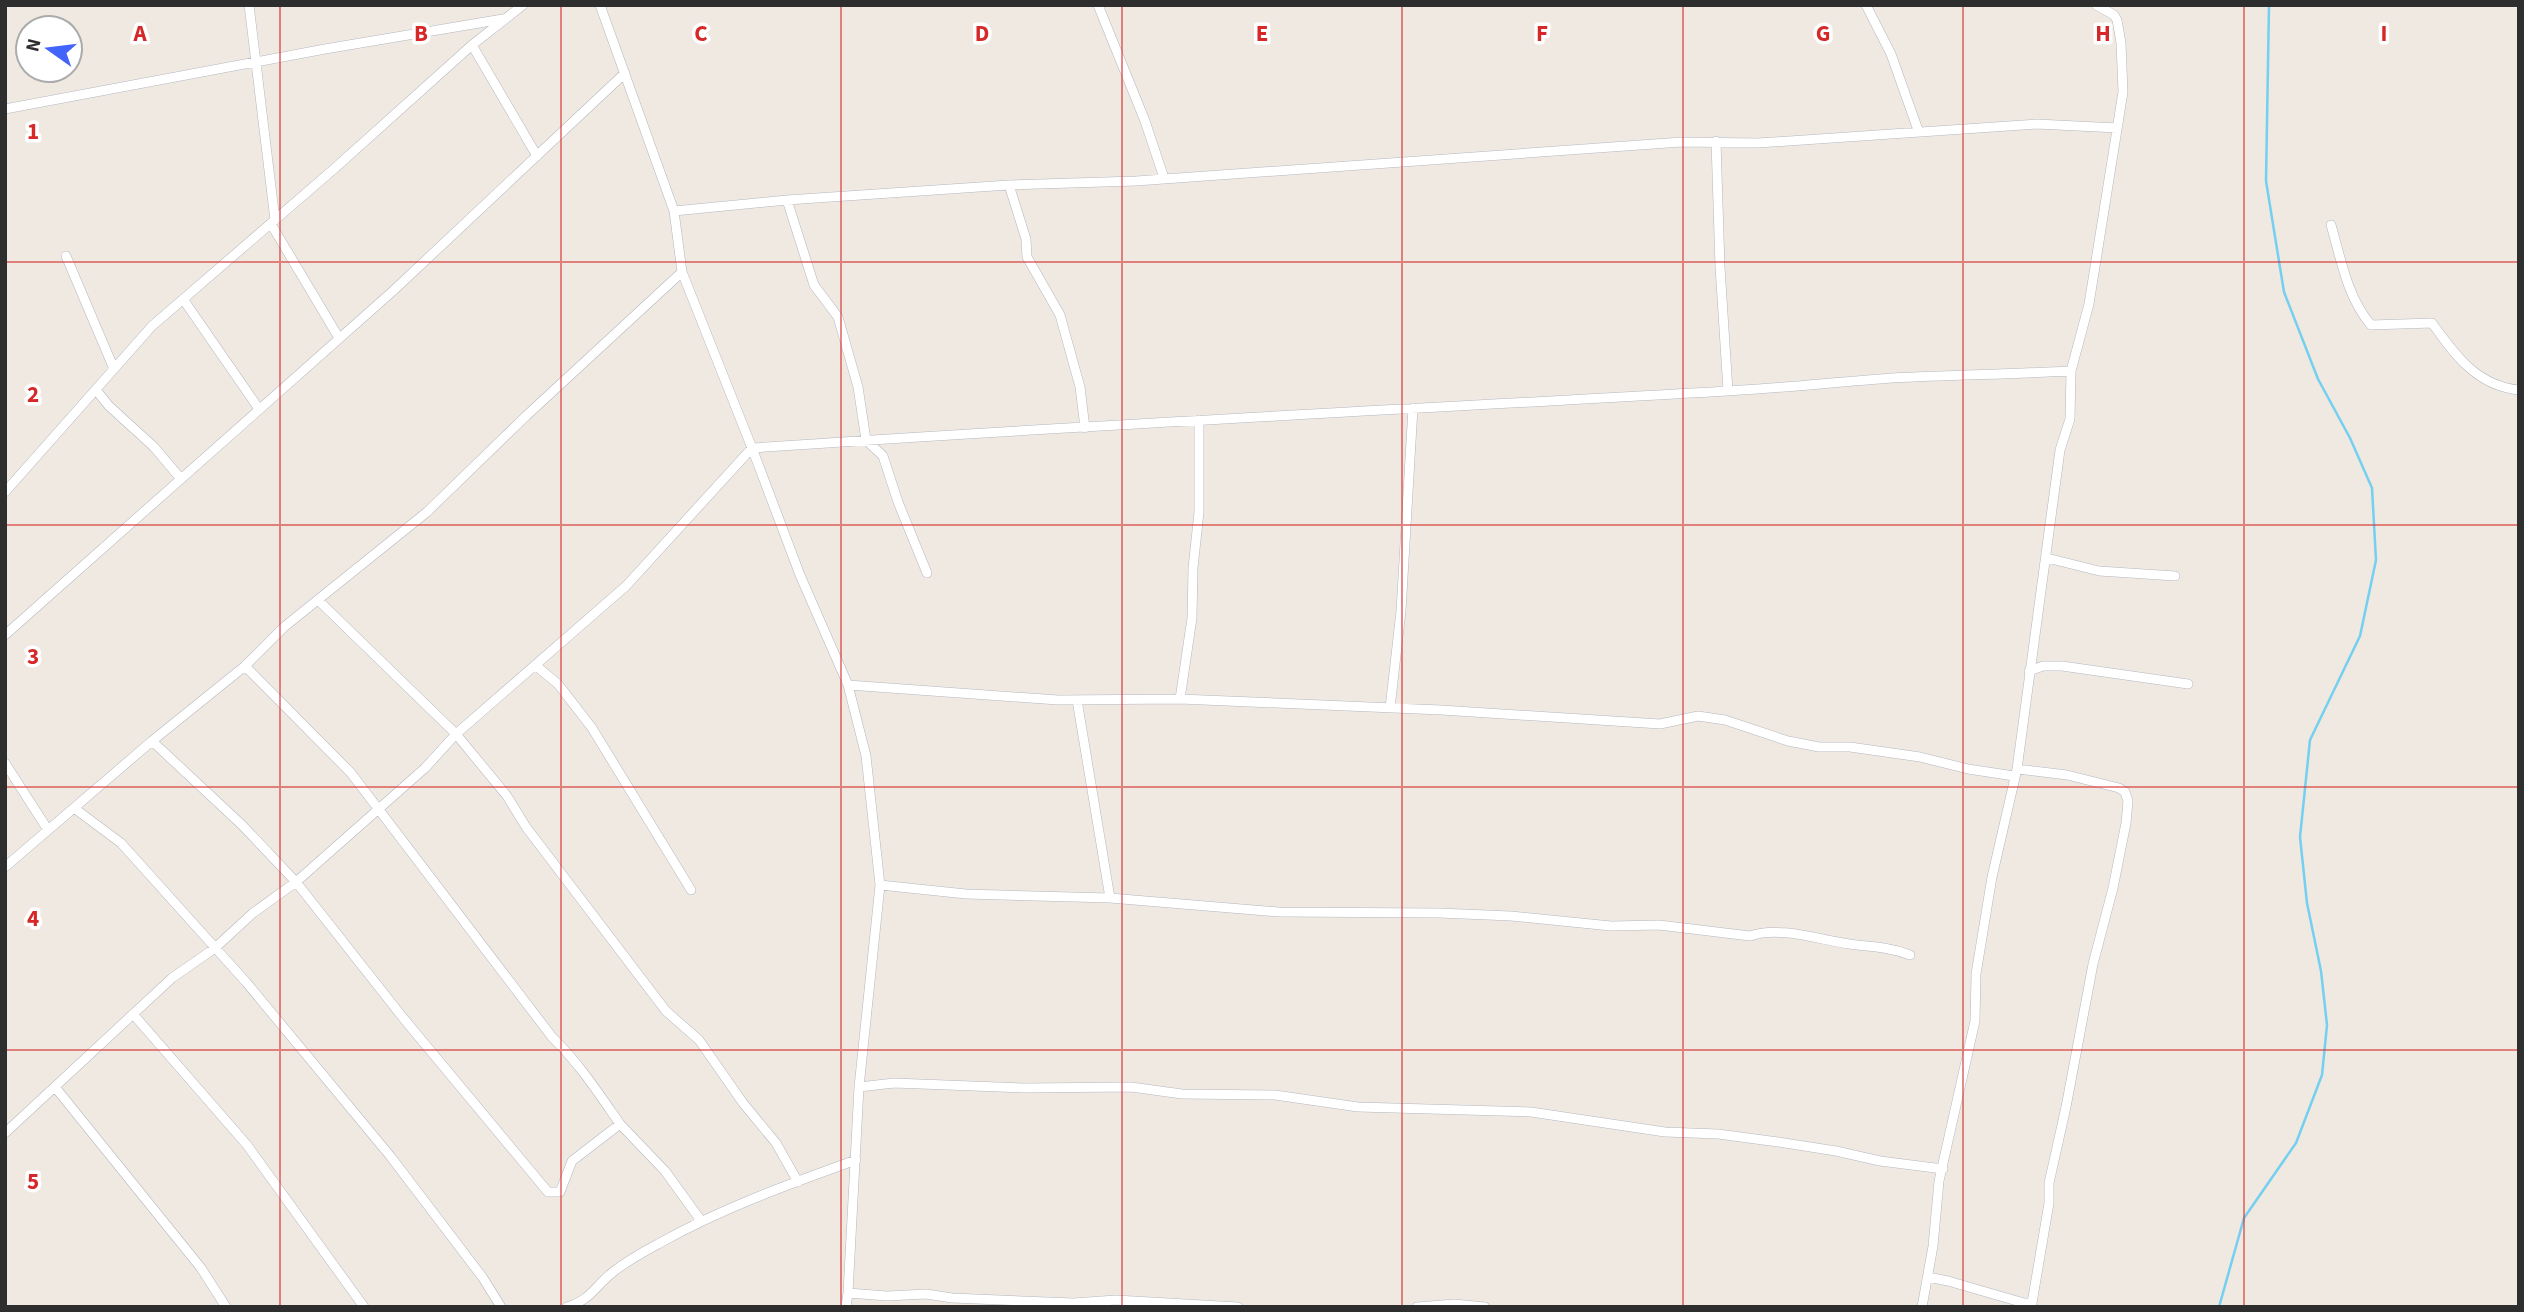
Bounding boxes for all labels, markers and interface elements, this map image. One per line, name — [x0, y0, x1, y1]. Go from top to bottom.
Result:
north arrow — [14, 14, 84, 84]
text: A — [132, 17, 147, 50]
text: B — [414, 17, 428, 50]
text: C — [694, 17, 708, 50]
text: D — [975, 17, 989, 50]
text: E — [1256, 17, 1268, 50]
text: F — [1536, 17, 1548, 50]
text: G — [1816, 17, 1830, 50]
text: H — [2095, 17, 2111, 50]
text: I — [2381, 17, 2387, 50]
text: N — [19, 36, 49, 55]
text: 1 — [27, 115, 39, 148]
text: 2 — [27, 378, 39, 411]
text: 3 — [27, 640, 39, 673]
text: 4 — [27, 902, 39, 935]
text: 5 — [27, 1165, 39, 1198]

